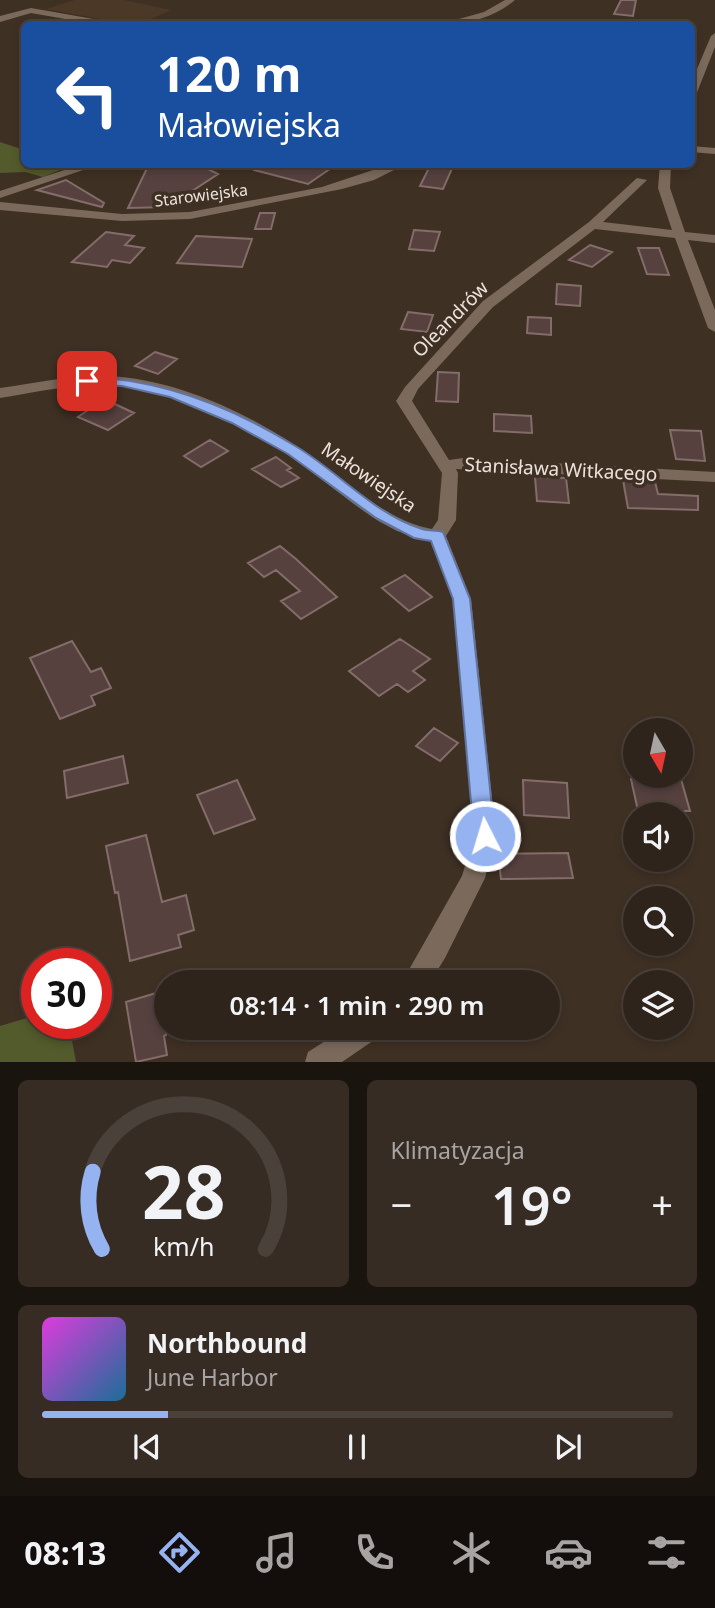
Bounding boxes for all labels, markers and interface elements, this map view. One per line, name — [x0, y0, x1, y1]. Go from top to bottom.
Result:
text: 120 m — [157, 40, 302, 106]
icon: left — [42, 49, 133, 140]
text: Małowiejska — [157, 103, 341, 146]
street label: Starowiejska — [153, 178, 249, 212]
street label: Oleandrów — [406, 275, 494, 363]
pin — [57, 351, 117, 411]
icon: arrive — [68, 362, 106, 400]
street label: Małowiejska — [316, 436, 422, 518]
street label: Stanisława Witkacego — [464, 451, 658, 487]
north arrow — [623, 718, 693, 788]
map controls — [623, 718, 693, 1040]
position arrow — [448, 799, 522, 873]
button: sound — [623, 802, 693, 872]
button: search — [623, 886, 693, 956]
speed limit sign: 30 — [21, 948, 112, 1039]
button: layers — [623, 970, 693, 1040]
text: 08:14 · 1 min · 290 m — [230, 987, 484, 1023]
text: Klimatyzacja — [391, 1134, 525, 1166]
text: 28 — [142, 1142, 225, 1241]
text: 19° — [491, 1169, 573, 1240]
text: − — [391, 1178, 412, 1230]
text: + — [651, 1178, 673, 1230]
text: km/h — [152, 1229, 214, 1263]
text: Northbound — [147, 1325, 307, 1361]
text: June Harbor — [147, 1361, 278, 1393]
icon: previous — [128, 1428, 166, 1466]
icon: pause — [338, 1428, 376, 1466]
icon: next — [549, 1428, 587, 1466]
icon: directions — [155, 1528, 204, 1577]
icon: music — [252, 1528, 301, 1577]
icon: phone — [350, 1528, 399, 1577]
icon: climate — [447, 1528, 496, 1577]
icon: car — [544, 1528, 593, 1577]
icon: filters — [642, 1528, 691, 1577]
text: 08:13 — [24, 1531, 106, 1574]

